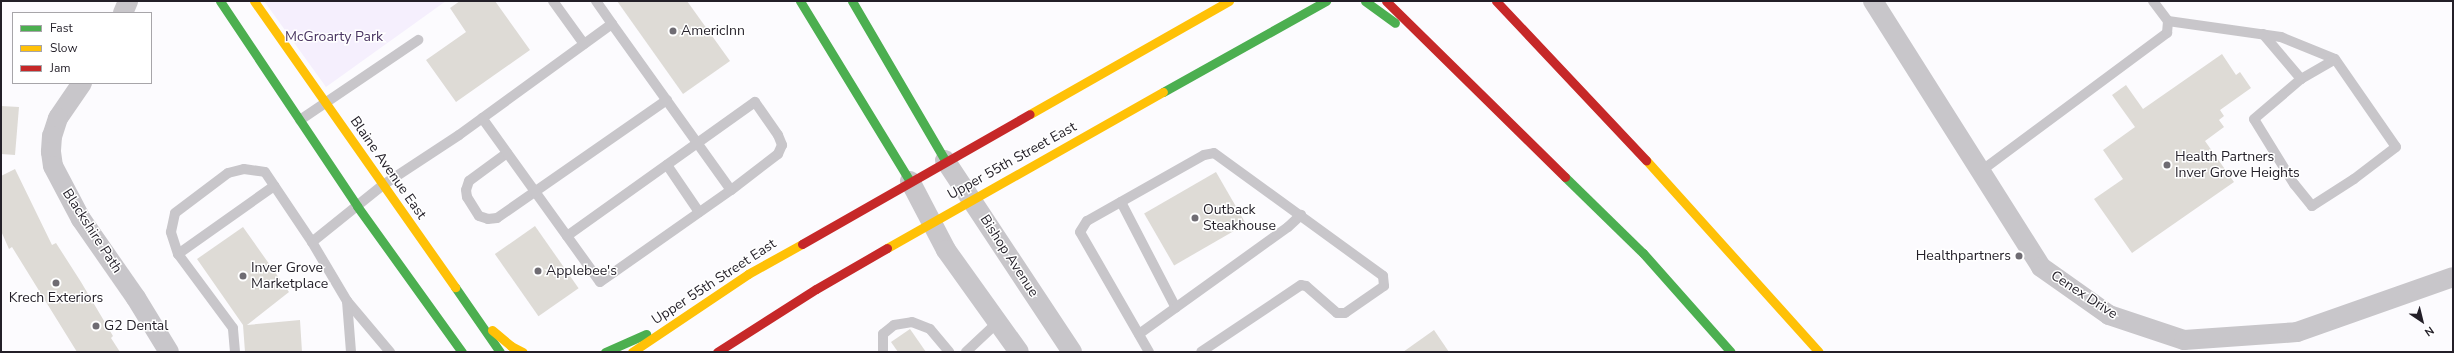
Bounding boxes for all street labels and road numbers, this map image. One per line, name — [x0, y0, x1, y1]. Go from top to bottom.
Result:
street label: Blaine Avenue East — [346, 113, 430, 223]
street label: Upper 55th Street East — [945, 119, 1079, 203]
street label: Blackshire Path — [59, 186, 125, 276]
street label: Bishop Avenue — [976, 212, 1042, 300]
street label: Upper 55th Street East — [649, 236, 779, 328]
street label: Cenex Drive — [2048, 267, 2120, 323]

